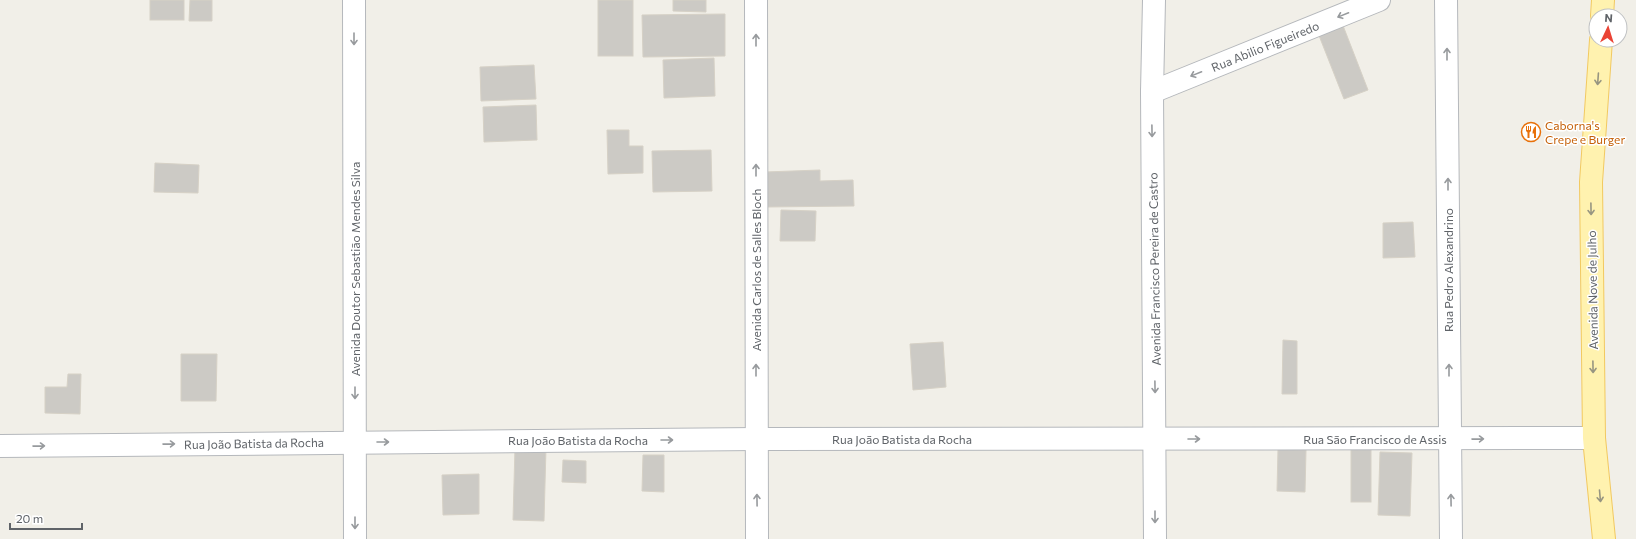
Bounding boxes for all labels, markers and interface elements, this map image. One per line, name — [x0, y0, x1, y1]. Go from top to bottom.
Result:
north arrow — [1588, 8, 1628, 48]
one-way arrow — [1337, 11, 1349, 19]
text: N — [1604, 11, 1613, 24]
street label: Rua Abilio Figueiredo — [1209, 18, 1321, 74]
one-way arrow — [350, 32, 358, 45]
one-way arrow — [752, 34, 760, 47]
one-way arrow — [1443, 48, 1451, 61]
one-way arrow — [1191, 70, 1203, 78]
one-way arrow — [1594, 72, 1601, 85]
place label: Caborna's Crepe e Burger — [1545, 118, 1625, 146]
restaurant icon: Caborna's Crepe e Burger — [1520, 121, 1542, 143]
one-way arrow — [1148, 124, 1156, 137]
street label: Avenida Doutor Sebastião Mendes Silva — [348, 162, 362, 376]
one-way arrow — [752, 164, 760, 177]
street label: Avenida Francisco Pereira de Castro — [1145, 172, 1163, 366]
one-way arrow — [1444, 178, 1452, 191]
street label: Avenida Carlos de Salles Bloch — [749, 189, 763, 351]
one-way arrow — [1587, 202, 1595, 215]
street label: Rua Pedro Alexandrino — [1441, 208, 1455, 332]
street label: Avenida Nove de Julho — [1584, 230, 1601, 350]
one-way arrow — [1590, 360, 1597, 373]
one-way arrow — [752, 364, 760, 377]
one-way arrow — [1445, 364, 1453, 377]
one-way arrow — [1151, 380, 1159, 393]
one-way arrow — [352, 386, 359, 399]
street label: Rua João Batista da Rocha — [832, 432, 972, 447]
street label: Rua São Francisco de Assis — [1303, 432, 1447, 446]
street label: Rua João Batista da Rocha — [508, 433, 648, 448]
street label: Rua João Batista da Rocha — [184, 435, 324, 452]
one-way arrow — [1187, 435, 1200, 443]
one-way arrow — [1471, 435, 1484, 443]
one-way arrow — [660, 436, 673, 444]
one-way arrow — [376, 438, 389, 446]
one-way arrow — [162, 440, 175, 448]
one-way arrow — [32, 442, 45, 450]
one-way arrow — [1597, 489, 1604, 502]
one-way arrow — [753, 494, 760, 507]
one-way arrow — [1447, 494, 1454, 507]
scale bar — [10, 505, 82, 531]
one-way arrow — [1151, 510, 1159, 523]
text: 20 m — [16, 511, 43, 525]
one-way arrow — [351, 516, 359, 529]

